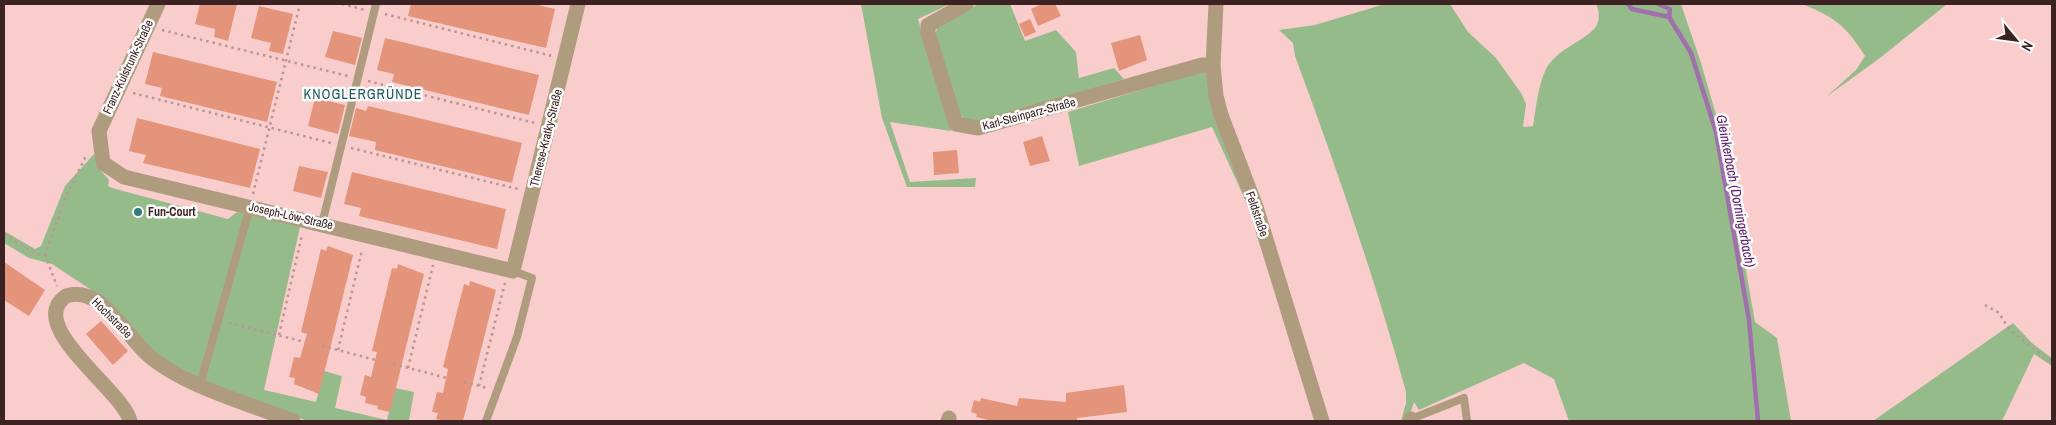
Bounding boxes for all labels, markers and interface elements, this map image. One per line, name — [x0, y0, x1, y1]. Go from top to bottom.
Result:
north arrow — [1991, 15, 2041, 65]
street label: Franz-Kulstrunk-Straße — [99, 17, 157, 117]
text: N — [2017, 38, 2037, 54]
district label: KNOGLERGRÜNDE — [304, 85, 422, 103]
street label: Therese-Kratky-Straße — [526, 88, 566, 188]
street label: Karl-Steinparz-Straße — [981, 94, 1077, 134]
water label: Gleinkerbach (Dorningerbach) — [1712, 113, 1760, 269]
street label: Feldstraße — [1242, 189, 1272, 239]
street label: Joseph-Löw-Straße — [247, 199, 335, 233]
place label: Fun-Court — [148, 204, 196, 220]
marker: Fun-Court — [132, 206, 144, 218]
street label: Hochstraße — [88, 294, 136, 342]

